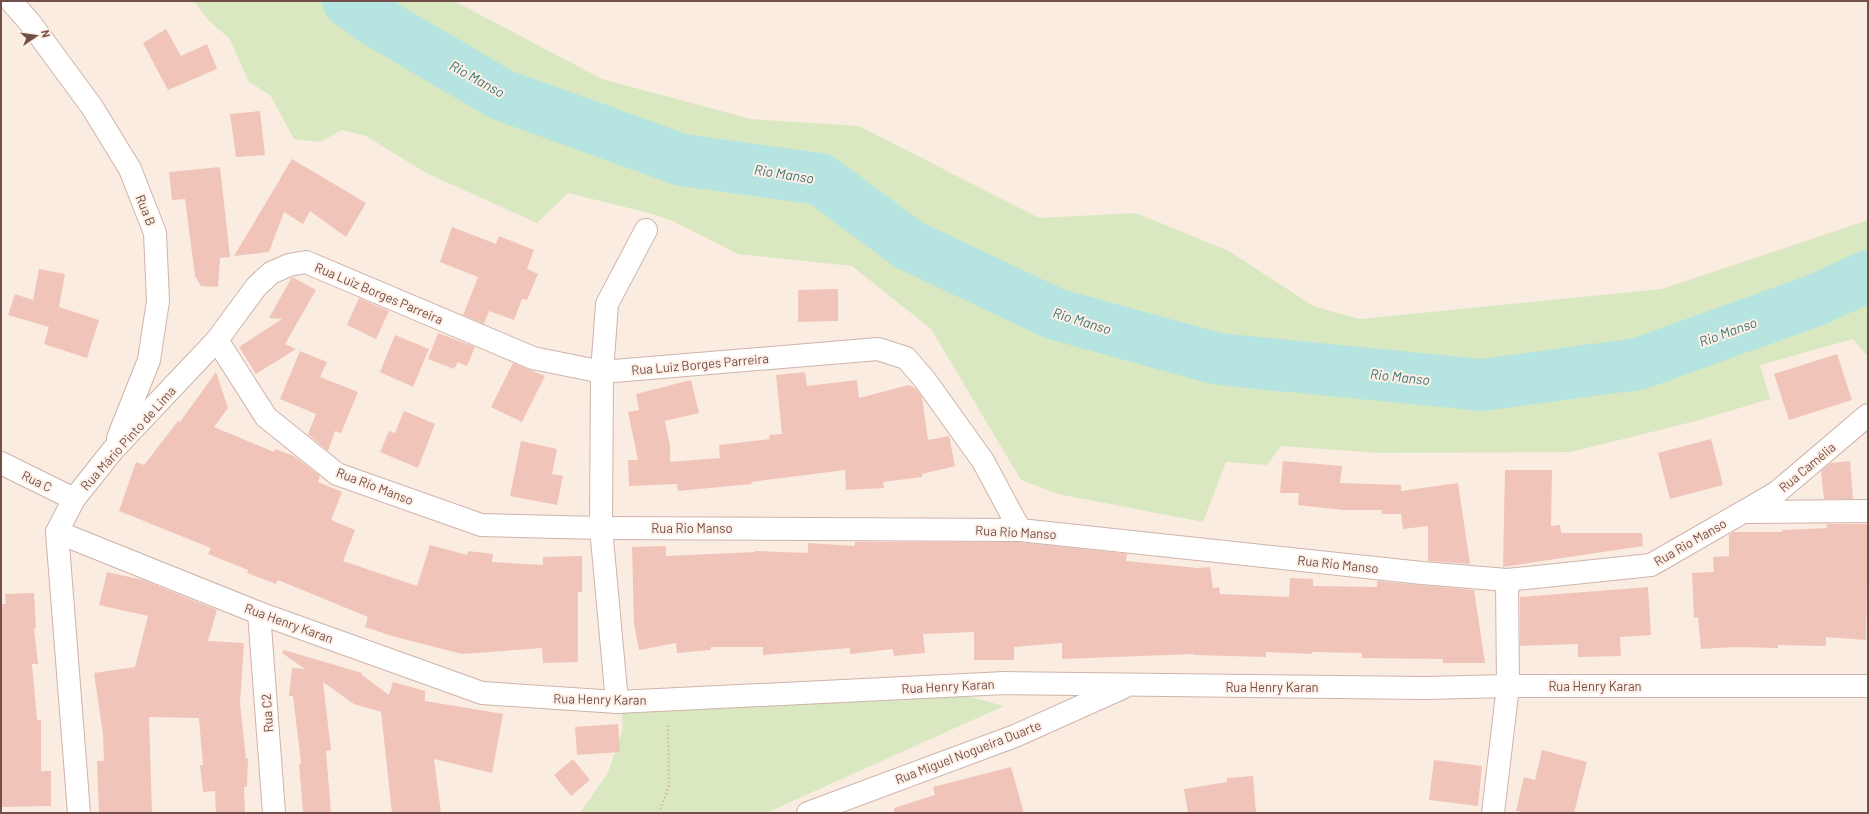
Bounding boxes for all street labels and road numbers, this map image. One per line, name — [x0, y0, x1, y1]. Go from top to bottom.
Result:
street label: Rua B — [133, 192, 159, 228]
street label: Rua Luiz Borges Parreira — [312, 259, 446, 327]
street label: Rua Luiz Borges Parreira — [631, 350, 769, 378]
street label: Rua Mário Pinto de Lima — [77, 383, 179, 493]
street label: Rua Camélia — [1775, 439, 1839, 495]
street label: Rua Rio Manso — [334, 464, 416, 508]
street label: Rua C — [19, 467, 55, 495]
street label: Rua Rio Manso — [1651, 515, 1729, 569]
street label: Rua Rio Manso — [651, 520, 733, 536]
street label: Rua Rio Manso — [975, 522, 1057, 542]
street label: Rua Rio Manso — [1297, 552, 1379, 576]
street label: Rua Henry Karan — [242, 600, 336, 646]
street label: Rua Henry Karan — [901, 676, 995, 696]
street label: Rua Henry Karan — [1548, 678, 1642, 694]
street label: Rua Henry Karan — [1225, 679, 1319, 695]
street label: Rua Henry Karan — [553, 690, 647, 708]
street label: Rua C2 — [258, 693, 276, 733]
street label: Rua Miguel Nogueira Duarte — [893, 717, 1043, 787]

